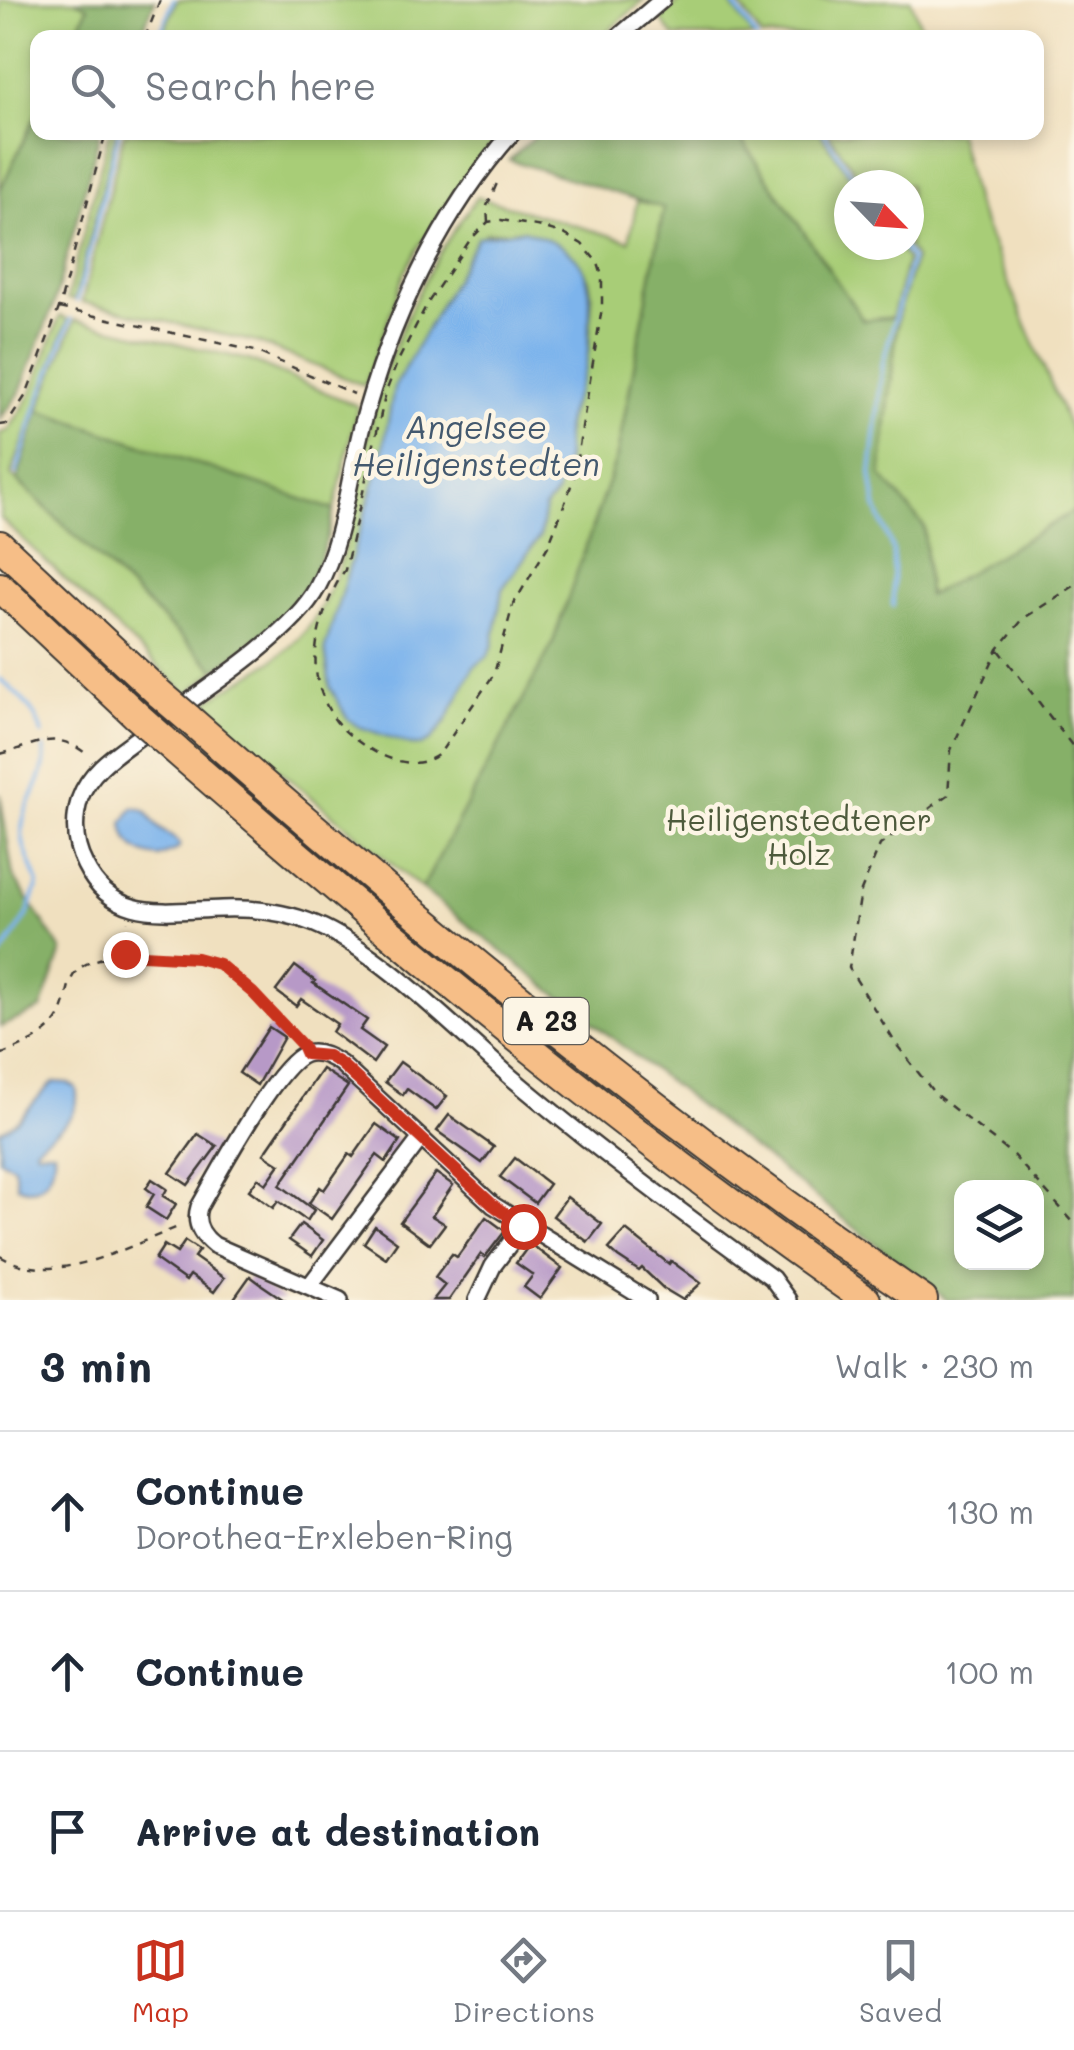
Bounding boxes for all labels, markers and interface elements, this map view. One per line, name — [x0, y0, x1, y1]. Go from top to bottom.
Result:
search box — [30, 30, 1044, 140]
icon: search — [65, 58, 120, 113]
text: Search here — [145, 60, 376, 110]
north arrow — [834, 170, 924, 260]
water label: Angelsee Heiligenstedten — [352, 405, 600, 484]
park label: Heiligenstedtener Holz — [666, 799, 932, 873]
route end — [103, 932, 149, 978]
road number: A 23 — [504, 998, 588, 1044]
map controls — [954, 1180, 1044, 1270]
button: layers — [954, 1180, 1044, 1270]
route start — [501, 1204, 547, 1250]
text: 3 min — [40, 1338, 152, 1393]
text: Walk · 230 m — [834, 1344, 1034, 1386]
text: Continue — [135, 1465, 304, 1515]
icon: ahead — [40, 1484, 95, 1539]
text: 130 m — [945, 1490, 1034, 1532]
text: Dorothea-Erxleben-Ring — [135, 1515, 513, 1557]
icon: ahead — [40, 1644, 95, 1699]
text: Continue — [135, 1646, 304, 1696]
text: 100 m — [944, 1650, 1034, 1692]
icon: arrive — [40, 1804, 95, 1859]
text: Arrive at destination — [135, 1806, 540, 1856]
tab: Map — [132, 1933, 189, 2029]
tab: Directions — [453, 1933, 595, 2029]
tab: Saved — [859, 1933, 942, 2029]

